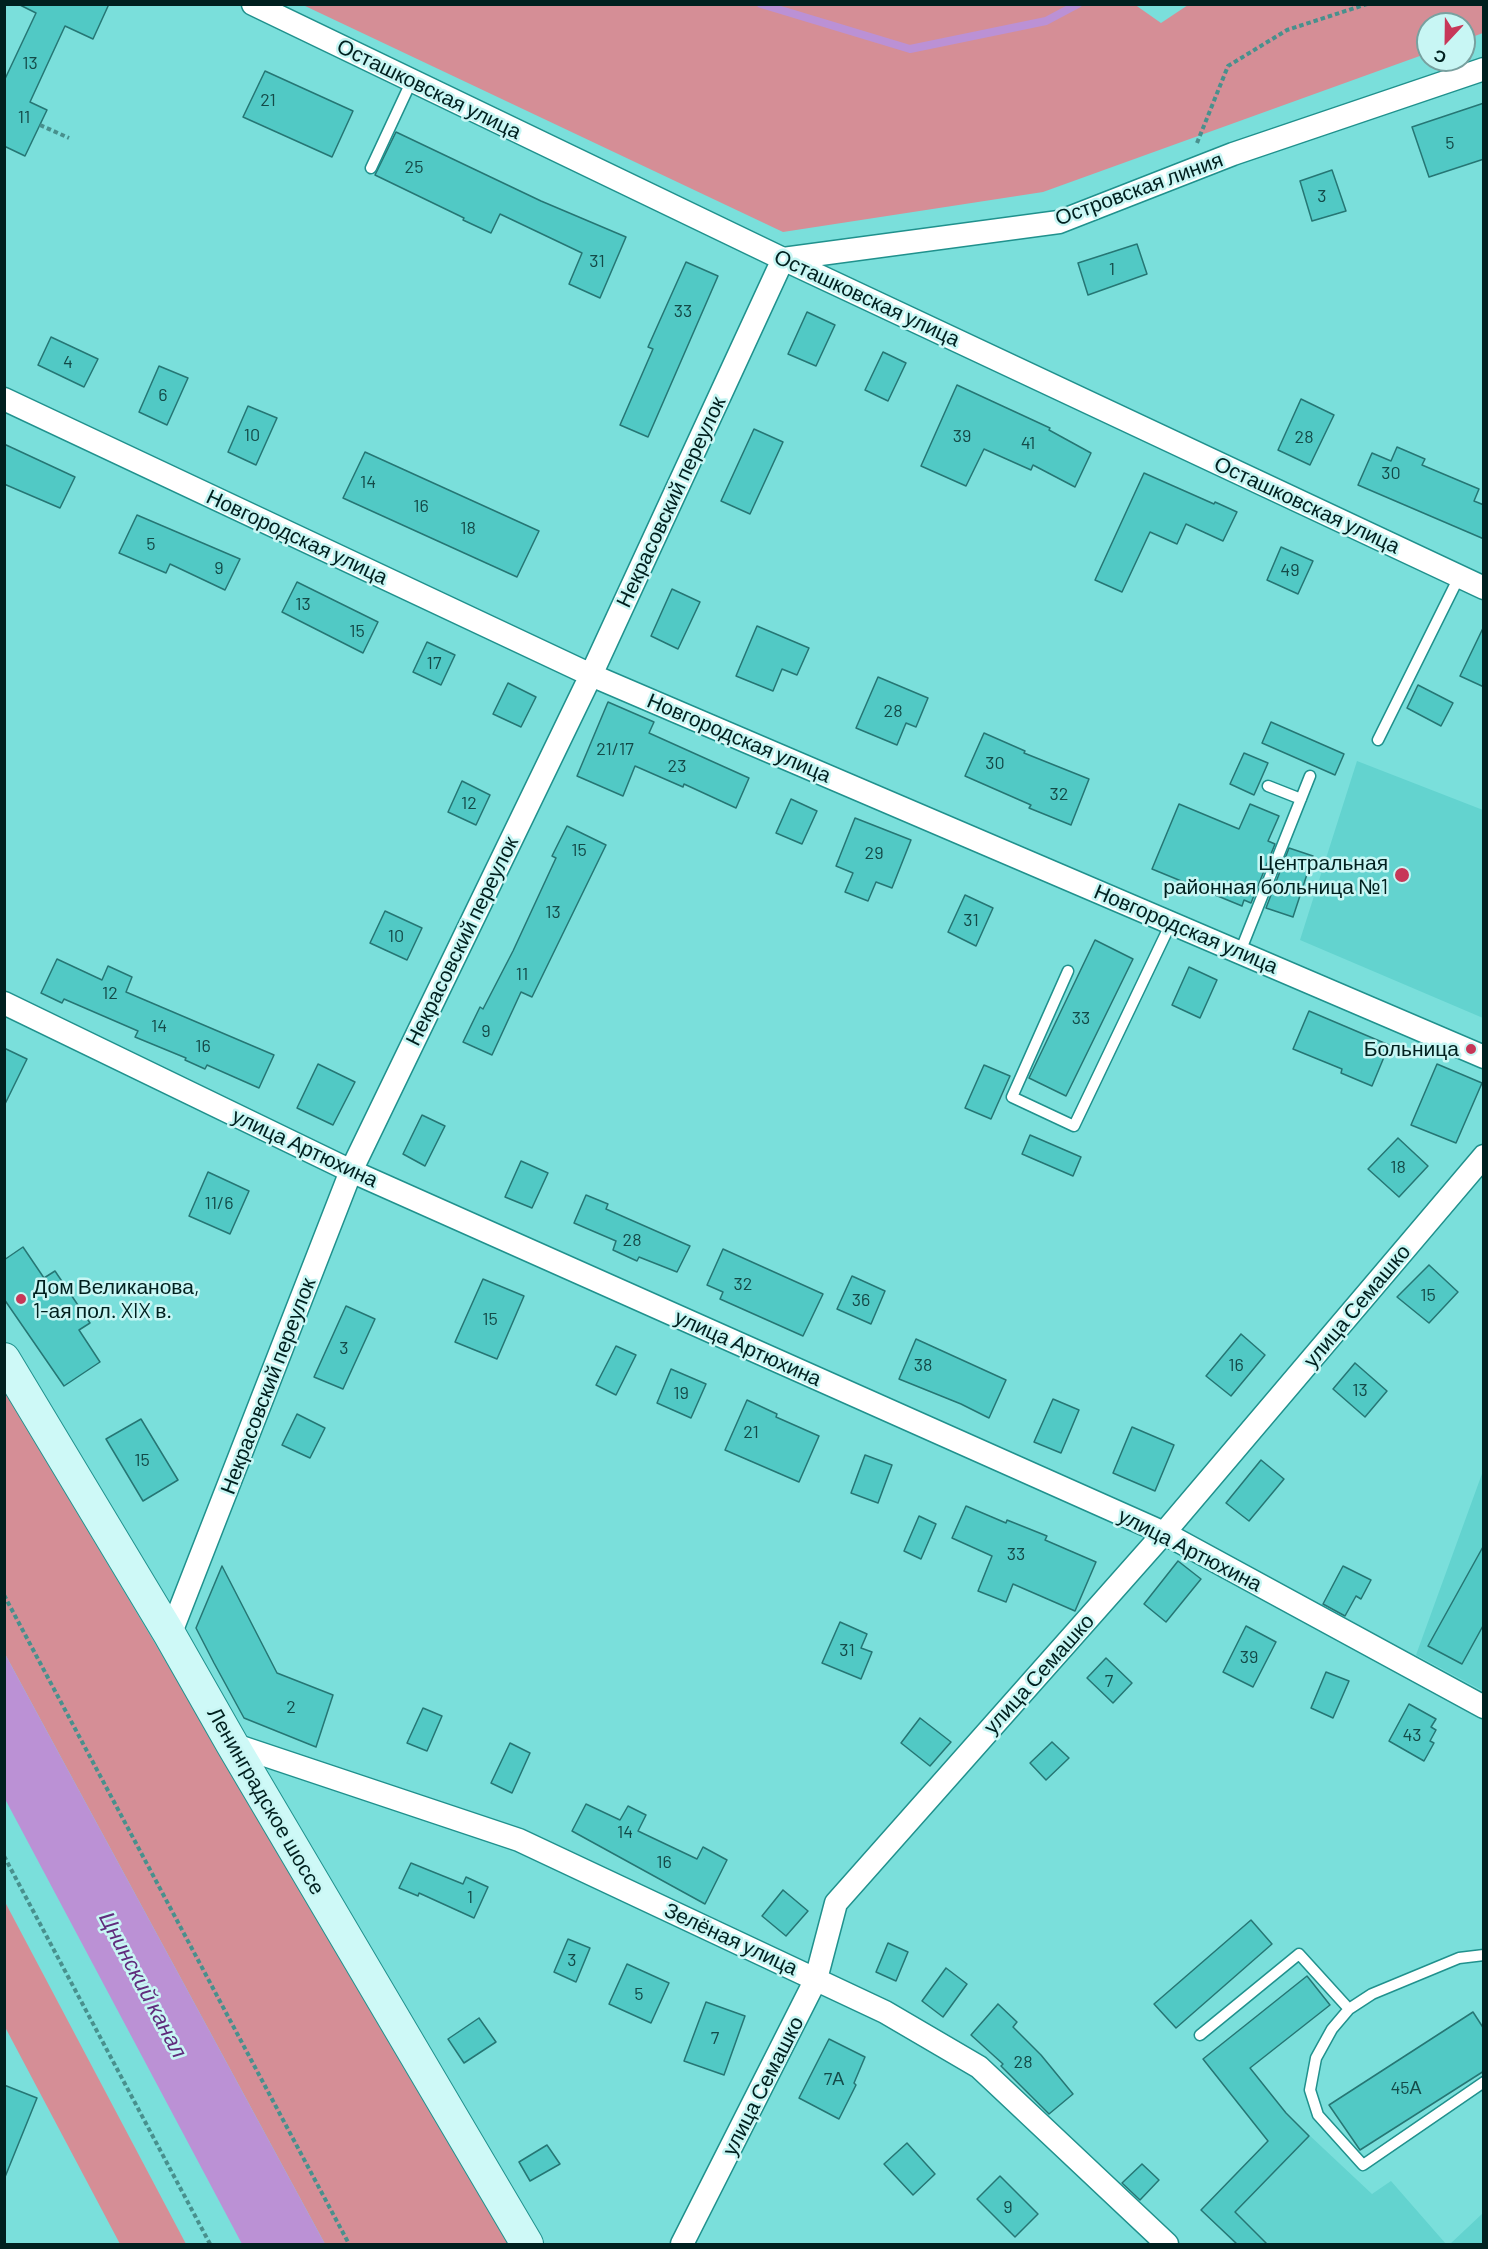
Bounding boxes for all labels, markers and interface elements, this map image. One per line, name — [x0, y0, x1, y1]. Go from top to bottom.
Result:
north arrow — [1416, 12, 1476, 72]
street label: Осташковская улица — [333, 33, 525, 145]
text: С — [1431, 46, 1449, 68]
house number: 13 — [22, 52, 38, 74]
house number: 21 — [260, 89, 276, 111]
house number: 11 — [18, 106, 30, 128]
house number: 5 — [1445, 132, 1455, 154]
street label: Островская линия — [1052, 147, 1226, 231]
house number: 25 — [405, 156, 423, 178]
house number: 3 — [1317, 185, 1327, 207]
street label: Осташковская улица — [770, 244, 964, 352]
house number: 31 — [589, 250, 605, 272]
house number: 1 — [1109, 258, 1115, 280]
house number: 33 — [674, 300, 692, 322]
house number: 4 — [63, 351, 73, 373]
house number: 6 — [158, 384, 168, 406]
street label: Некрасовский переулок — [611, 393, 731, 611]
house number: 10 — [244, 424, 260, 446]
house number: 39 — [953, 425, 971, 447]
house number: 28 — [1294, 426, 1314, 448]
house number: 41 — [1021, 432, 1035, 454]
street label: Осташковская улица — [1210, 451, 1404, 559]
house number: 30 — [1381, 462, 1401, 484]
house number: 14 — [360, 471, 376, 493]
street label: Новгородская улица — [202, 484, 392, 590]
house number: 16 — [413, 495, 429, 517]
house number: 18 — [460, 517, 476, 539]
house number: 5 — [146, 533, 156, 555]
house number: 9 — [214, 557, 224, 579]
house number: 49 — [1280, 559, 1300, 581]
house number: 13 — [295, 593, 311, 615]
house number: 15 — [349, 620, 365, 642]
house number: 17 — [427, 652, 441, 674]
street label: Новгородская улица — [643, 688, 835, 788]
house number: 28 — [883, 700, 903, 722]
house number: 21/17 — [596, 738, 634, 760]
house number: 30 — [985, 752, 1005, 774]
house number: 23 — [668, 755, 686, 777]
house number: 32 — [1050, 783, 1068, 805]
house number: 12 — [461, 792, 477, 814]
street label: Некрасовский переулок — [400, 832, 524, 1050]
house number: 15 — [571, 839, 587, 861]
house number: 29 — [864, 842, 884, 864]
place label: Центральная районная больница №1 — [1163, 850, 1388, 900]
marker: Центральная районная больница №1 — [1393, 866, 1411, 884]
street label: Новгородская улица — [1090, 879, 1282, 979]
house number: 13 — [545, 901, 561, 923]
house number: 31 — [963, 909, 979, 931]
house number: 10 — [388, 925, 404, 947]
house number: 11 — [516, 963, 528, 985]
house number: 12 — [102, 982, 118, 1004]
house number: 33 — [1072, 1007, 1090, 1029]
house number: 14 — [151, 1015, 167, 1037]
house number: 9 — [481, 1020, 491, 1042]
house number: 16 — [195, 1035, 211, 1057]
place label: Больница — [1364, 1036, 1459, 1062]
marker: Больница — [1464, 1042, 1478, 1056]
street label: улица Артюхина — [228, 1103, 382, 1193]
house number: 18 — [1390, 1156, 1406, 1178]
house number: 11/6 — [204, 1192, 234, 1214]
house number: 28 — [622, 1229, 642, 1251]
street label: улица Семашко — [1298, 1239, 1416, 1373]
house number: 32 — [734, 1273, 752, 1295]
place label: Дом Великанова, 1-ая пол. XIX в. — [33, 1274, 199, 1324]
street label: Некрасовский переулок — [215, 1274, 321, 1498]
house number: 15 — [1420, 1284, 1436, 1306]
house number: 36 — [852, 1289, 870, 1311]
marker: Дом Великанова, 1-ая пол. XIX в. — [14, 1292, 28, 1306]
street label: улица Артюхина — [671, 1304, 825, 1392]
house number: 15 — [482, 1308, 498, 1330]
house number: 3 — [339, 1337, 349, 1359]
house number: 38 — [914, 1354, 932, 1376]
house number: 16 — [1228, 1354, 1244, 1376]
house number: 13 — [1352, 1379, 1368, 1401]
house number: 19 — [673, 1382, 689, 1404]
house number: 21 — [743, 1421, 759, 1443]
house number: 15 — [134, 1449, 150, 1471]
street label: улица Артюхина — [1114, 1503, 1266, 1597]
house number: 33 — [1007, 1543, 1025, 1565]
street label: улица Семашко — [979, 1609, 1099, 1739]
house number: 31 — [839, 1639, 855, 1661]
house number: 39 — [1240, 1646, 1258, 1668]
house number: 7 — [1105, 1670, 1113, 1692]
house number: 2 — [286, 1696, 296, 1718]
street label: Ленинградское шоссе — [202, 1703, 330, 1899]
house number: 43 — [1402, 1724, 1422, 1746]
house number: 14 — [617, 1821, 633, 1843]
house number: 16 — [656, 1851, 672, 1873]
house number: 1 — [467, 1886, 473, 1908]
street label: Зелёная улица — [660, 1897, 802, 1981]
water label: Цнинский канал — [93, 1907, 193, 2063]
house number: 3 — [567, 1949, 577, 1971]
house number: 5 — [634, 1983, 644, 2005]
street label: улица Семашко — [717, 2012, 809, 2160]
house number: 7 — [711, 2027, 719, 2049]
house number: 28 — [1013, 2051, 1033, 2073]
house number: 7А — [824, 2068, 844, 2090]
house number: 45А — [1390, 2077, 1422, 2099]
house number: 9 — [1003, 2196, 1013, 2218]

